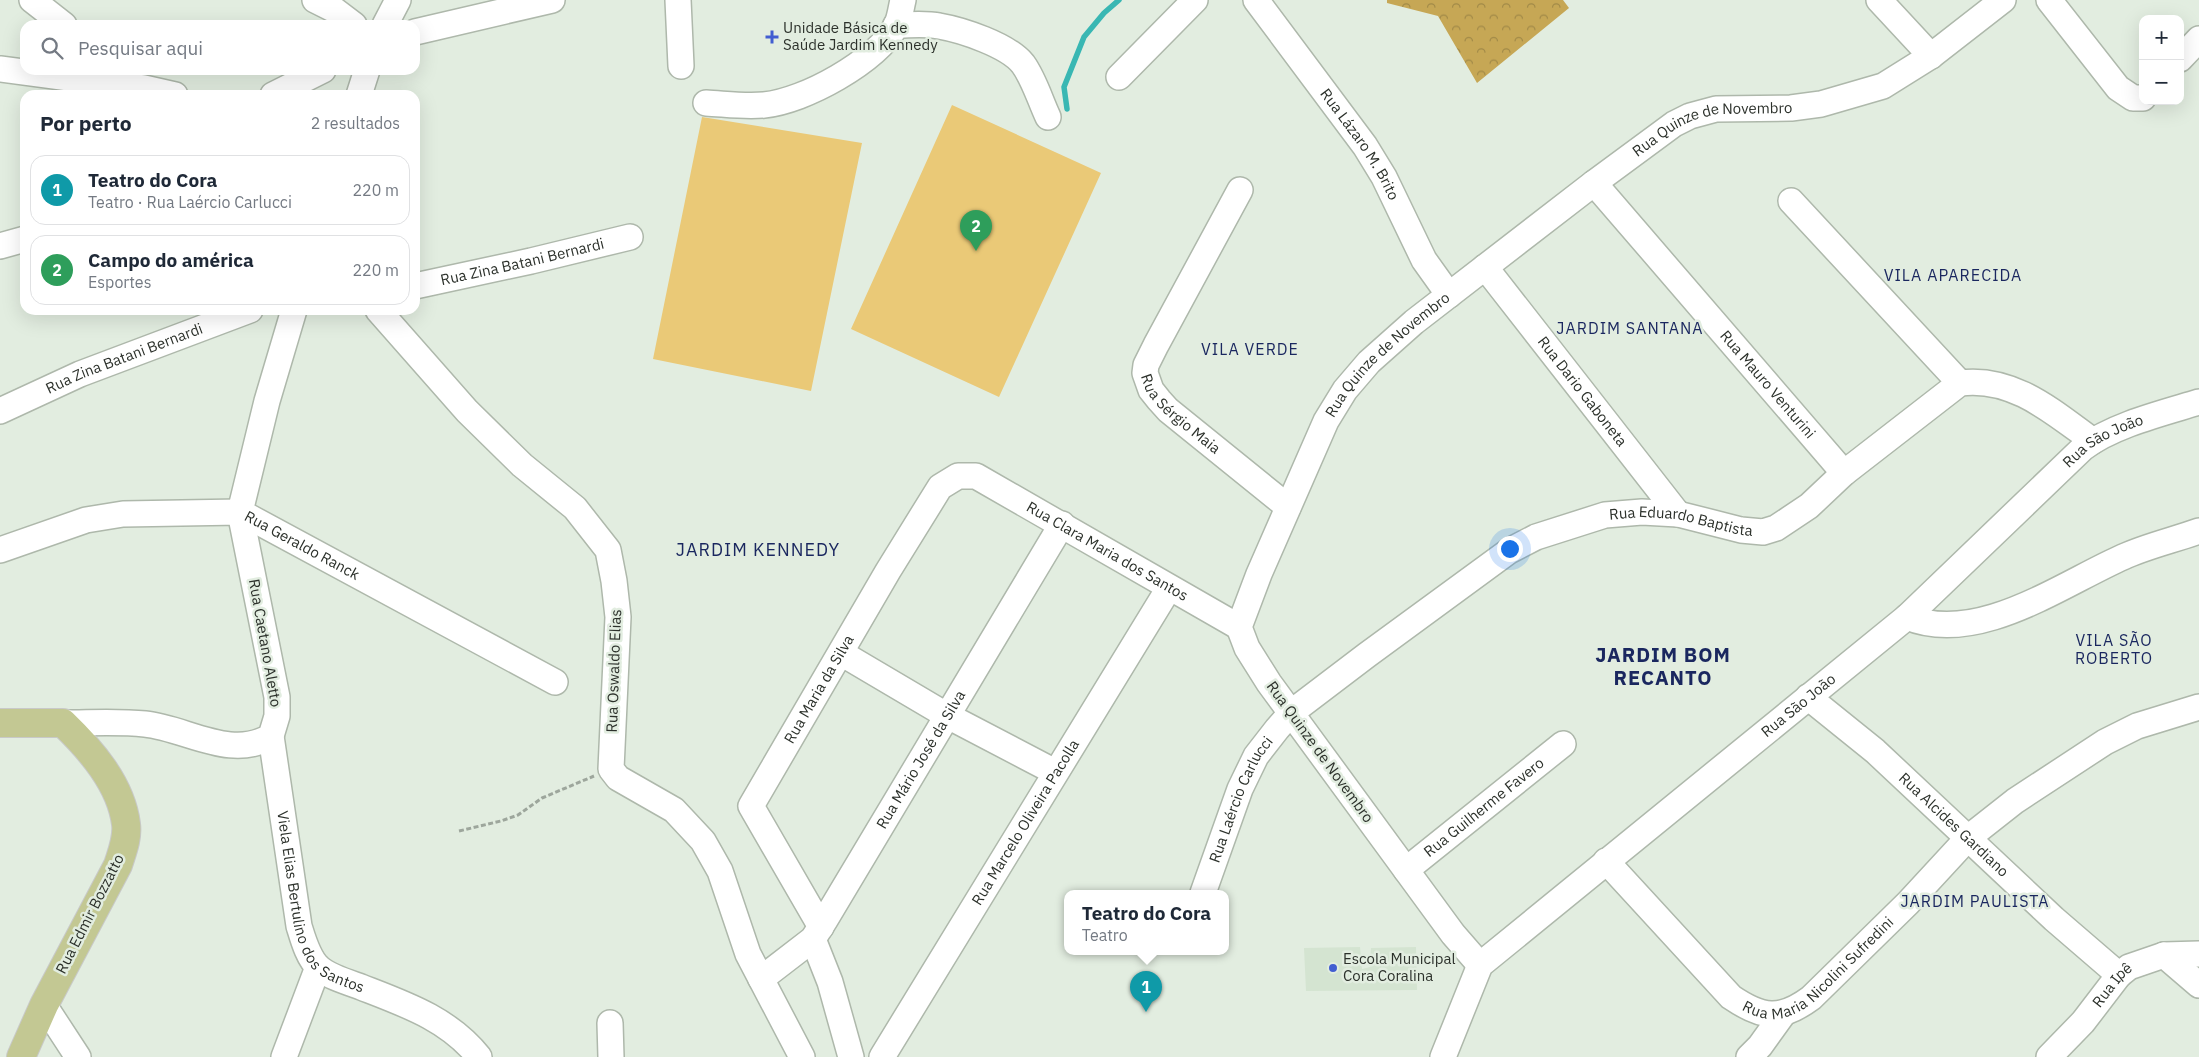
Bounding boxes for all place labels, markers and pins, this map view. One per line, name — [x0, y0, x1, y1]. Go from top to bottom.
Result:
place label: Unidade Básica de Saúde Jardim Kennedy — [783, 18, 938, 54]
marker: Unidade Básica de Saúde Jardim Kennedy — [765, 30, 779, 44]
pin: 2 — [960, 210, 992, 251]
place label: Escola Municipal Cora Coralina — [1343, 949, 1456, 985]
marker: Escola Municipal Cora Coralina — [1327, 962, 1339, 974]
pin: 1 — [1130, 971, 1162, 1012]

